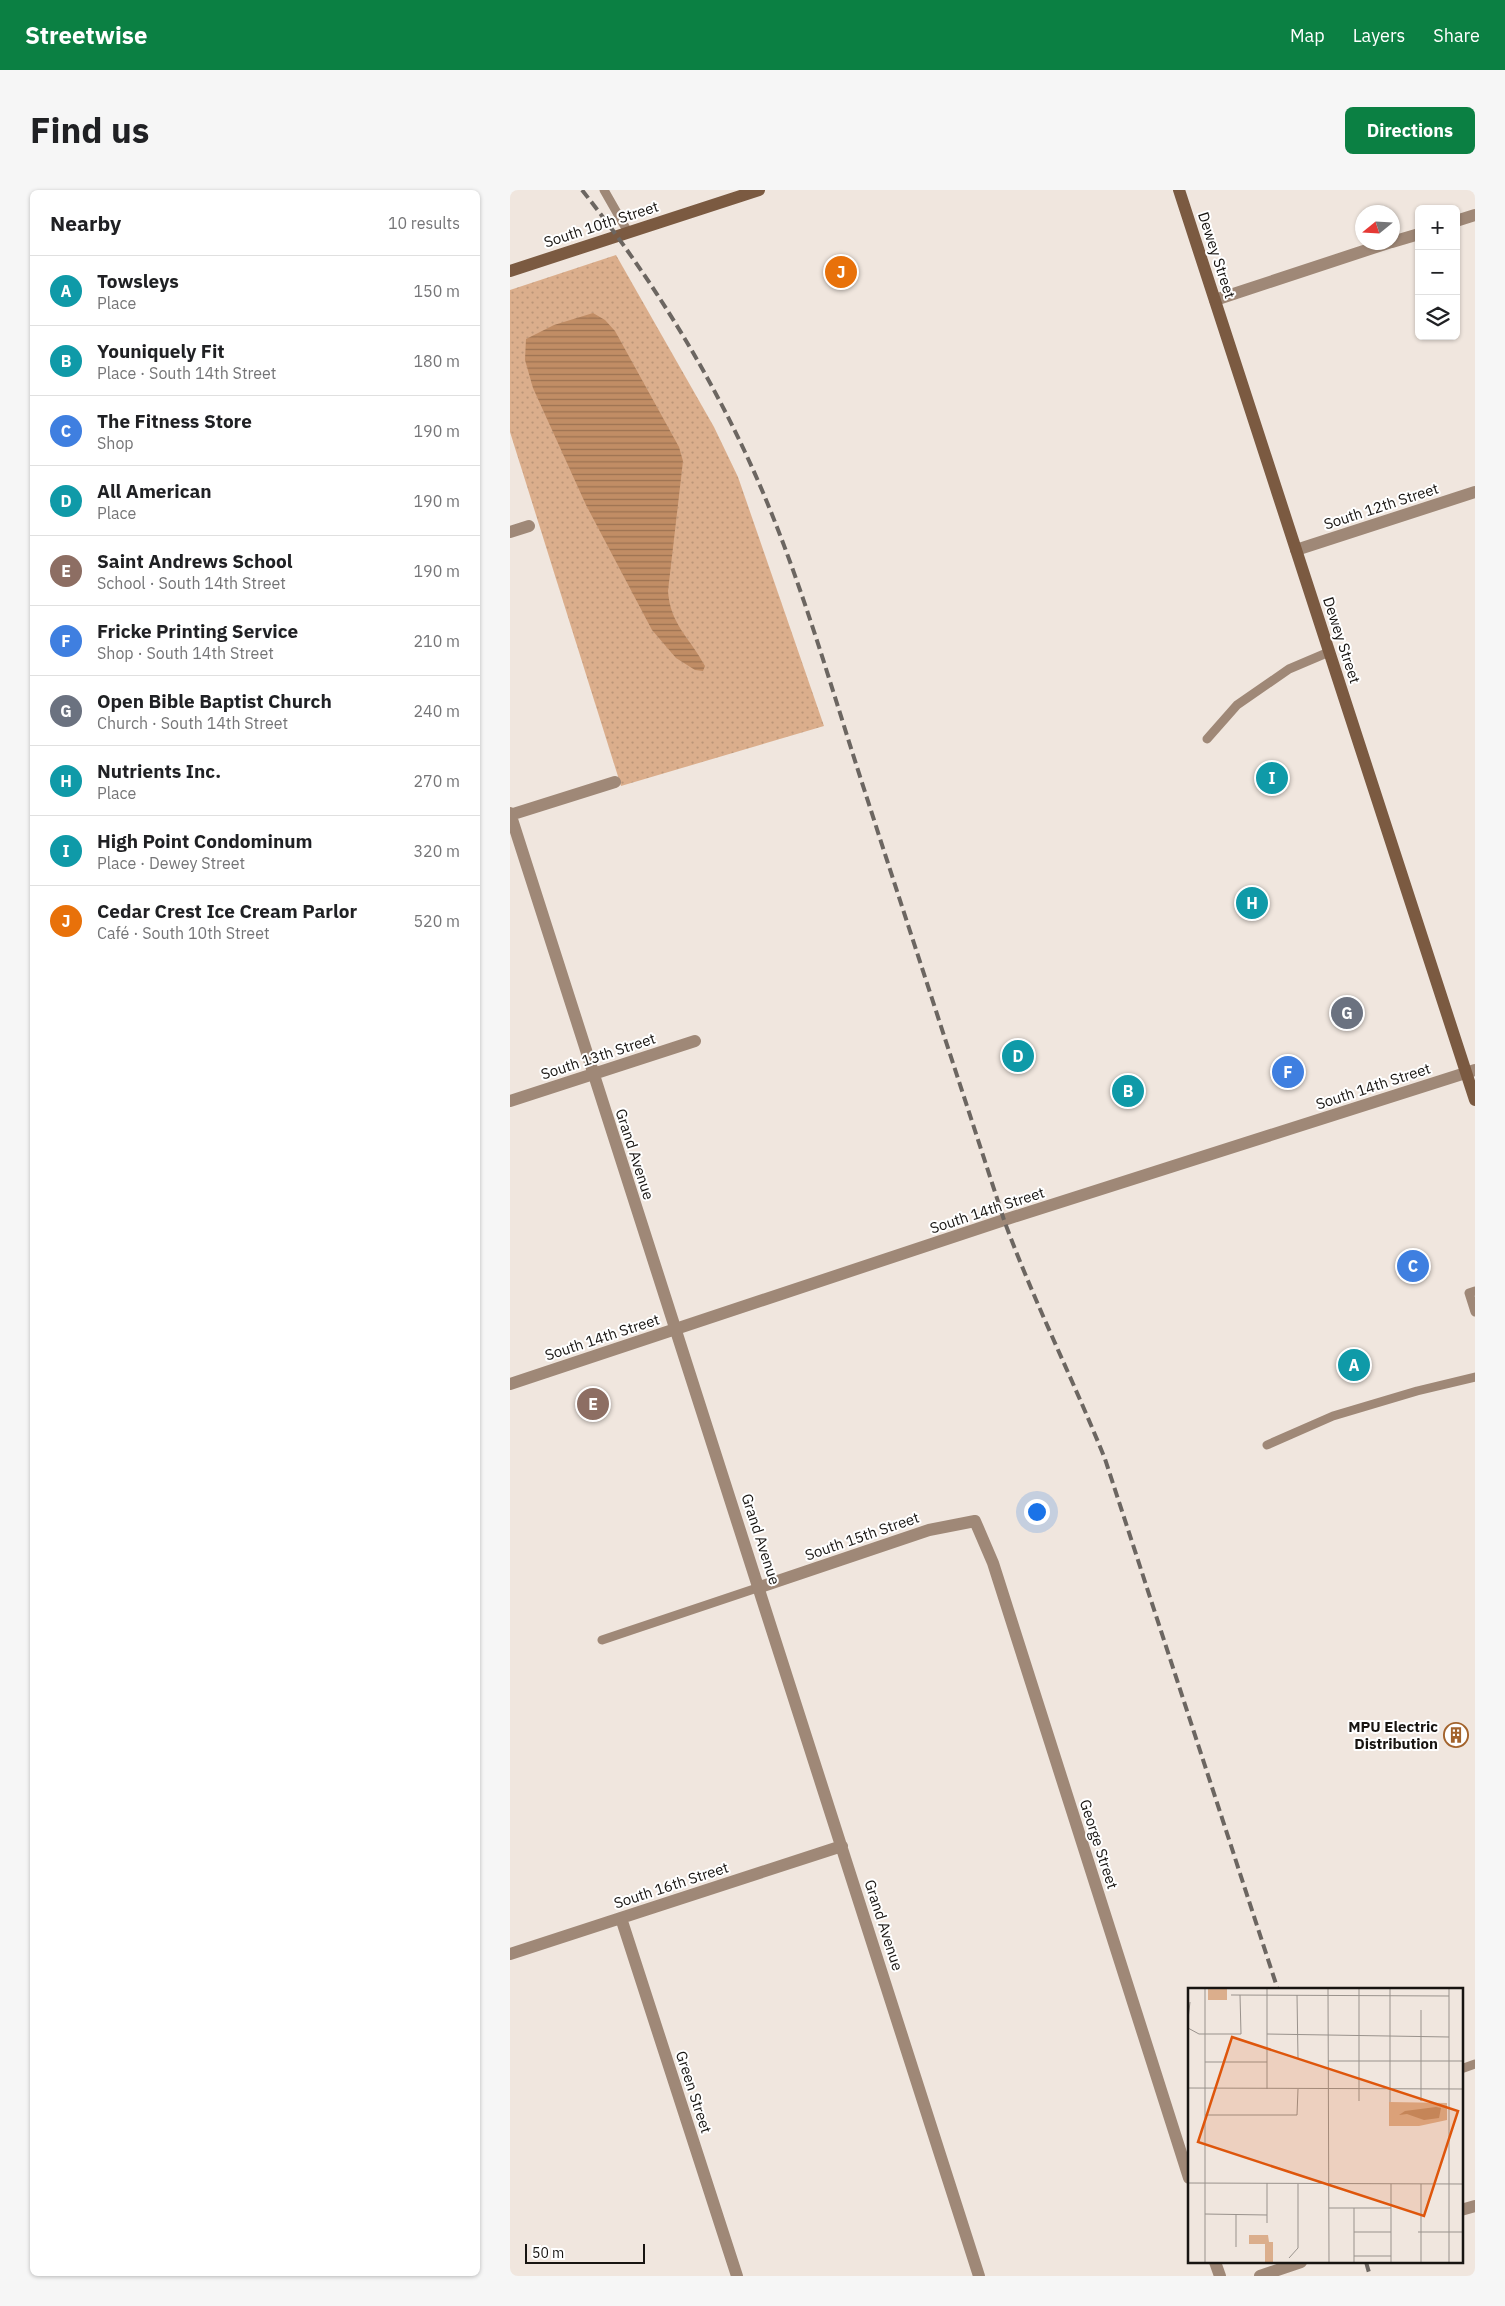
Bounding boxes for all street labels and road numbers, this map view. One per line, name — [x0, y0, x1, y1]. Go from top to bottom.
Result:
street label: South 10th Street — [541, 197, 661, 251]
street label: Dewey Street — [1194, 209, 1240, 301]
street label: South 12th Street — [1321, 479, 1441, 533]
street label: Dewey Street — [1319, 594, 1365, 686]
street label: South 13th Street — [538, 1029, 658, 1083]
street label: South 14th Street — [1313, 1059, 1433, 1113]
street label: Grand Avenue — [611, 1106, 659, 1202]
street label: South 14th Street — [927, 1183, 1047, 1237]
street label: South 14th Street — [542, 1310, 662, 1364]
street label: Grand Avenue — [737, 1491, 785, 1587]
street label: South 15th Street — [802, 1508, 922, 1564]
street label: George Street — [1076, 1797, 1122, 1891]
street label: South 16th Street — [611, 1858, 731, 1912]
street label: Grand Avenue — [860, 1877, 908, 1973]
street label: Green Street — [672, 2048, 716, 2136]

